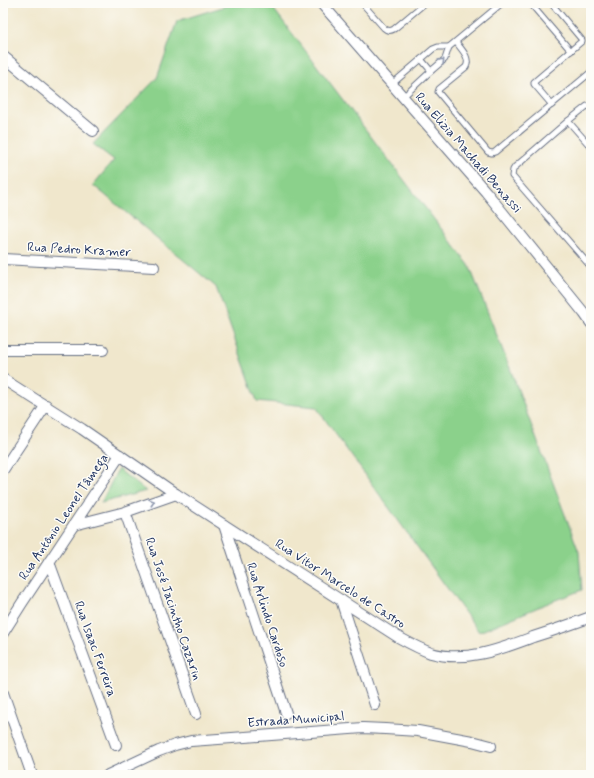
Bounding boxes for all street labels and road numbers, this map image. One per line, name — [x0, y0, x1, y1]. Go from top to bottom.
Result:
street label: Rua Elizia Machadi Benassi — [411, 89, 525, 217]
street label: Rua Pedro Kramer — [27, 239, 132, 261]
street label: Rua Antônio Leonel Tâmega — [15, 451, 114, 585]
street label: Rua José Jacintho Cazarin — [141, 535, 205, 683]
street label: Rua Vitor Marcelo de Castro — [271, 535, 409, 633]
street label: Rua Arlindo Cardoso — [242, 560, 292, 670]
street label: Rua Isaac Ferreira — [70, 599, 120, 699]
street label: Estrada Municipal — [247, 708, 345, 732]

